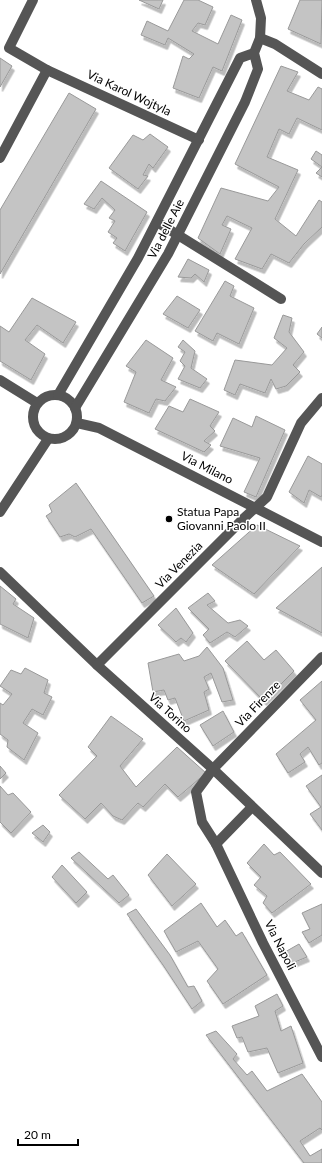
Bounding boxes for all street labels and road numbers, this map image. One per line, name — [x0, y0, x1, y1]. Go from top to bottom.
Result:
street label: Via Karol Wojtyla — [85, 66, 174, 119]
street label: Via delle Aie — [144, 196, 187, 261]
street label: Via Milano — [179, 448, 236, 487]
street label: Via Venezia — [152, 538, 205, 591]
street label: Via Firenze — [232, 677, 283, 730]
street label: Via Torino — [146, 689, 195, 736]
street label: Via Napoli — [261, 917, 299, 972]

